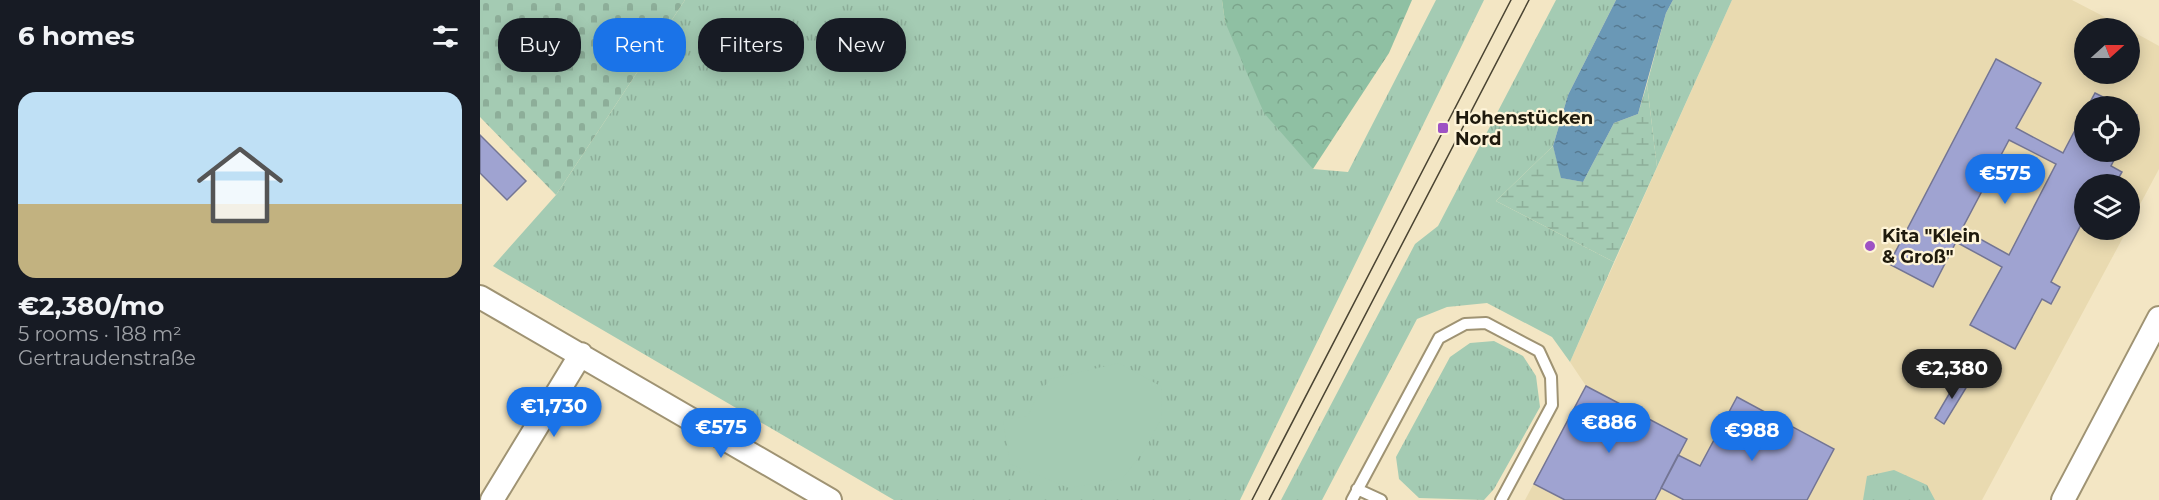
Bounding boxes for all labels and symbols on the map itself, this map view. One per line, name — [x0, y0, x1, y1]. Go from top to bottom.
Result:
north arrow — [2074, 18, 2140, 84]
place label: Hohenstücken Nord — [1455, 107, 1593, 150]
marker: Hohenstücken Nord — [1436, 121, 1450, 135]
pin: €575 — [1969, 154, 2041, 205]
place label: Kita "Klein & Groß" — [1882, 225, 1980, 268]
marker: Kita "Klein & Groß" — [1863, 239, 1877, 253]
pin: €2,380 — [1903, 349, 2001, 400]
pin: €1,730 — [505, 387, 603, 438]
pin: €886 — [1573, 403, 1645, 454]
pin: €575 — [685, 408, 757, 459]
pin: €988 — [1716, 411, 1788, 462]

